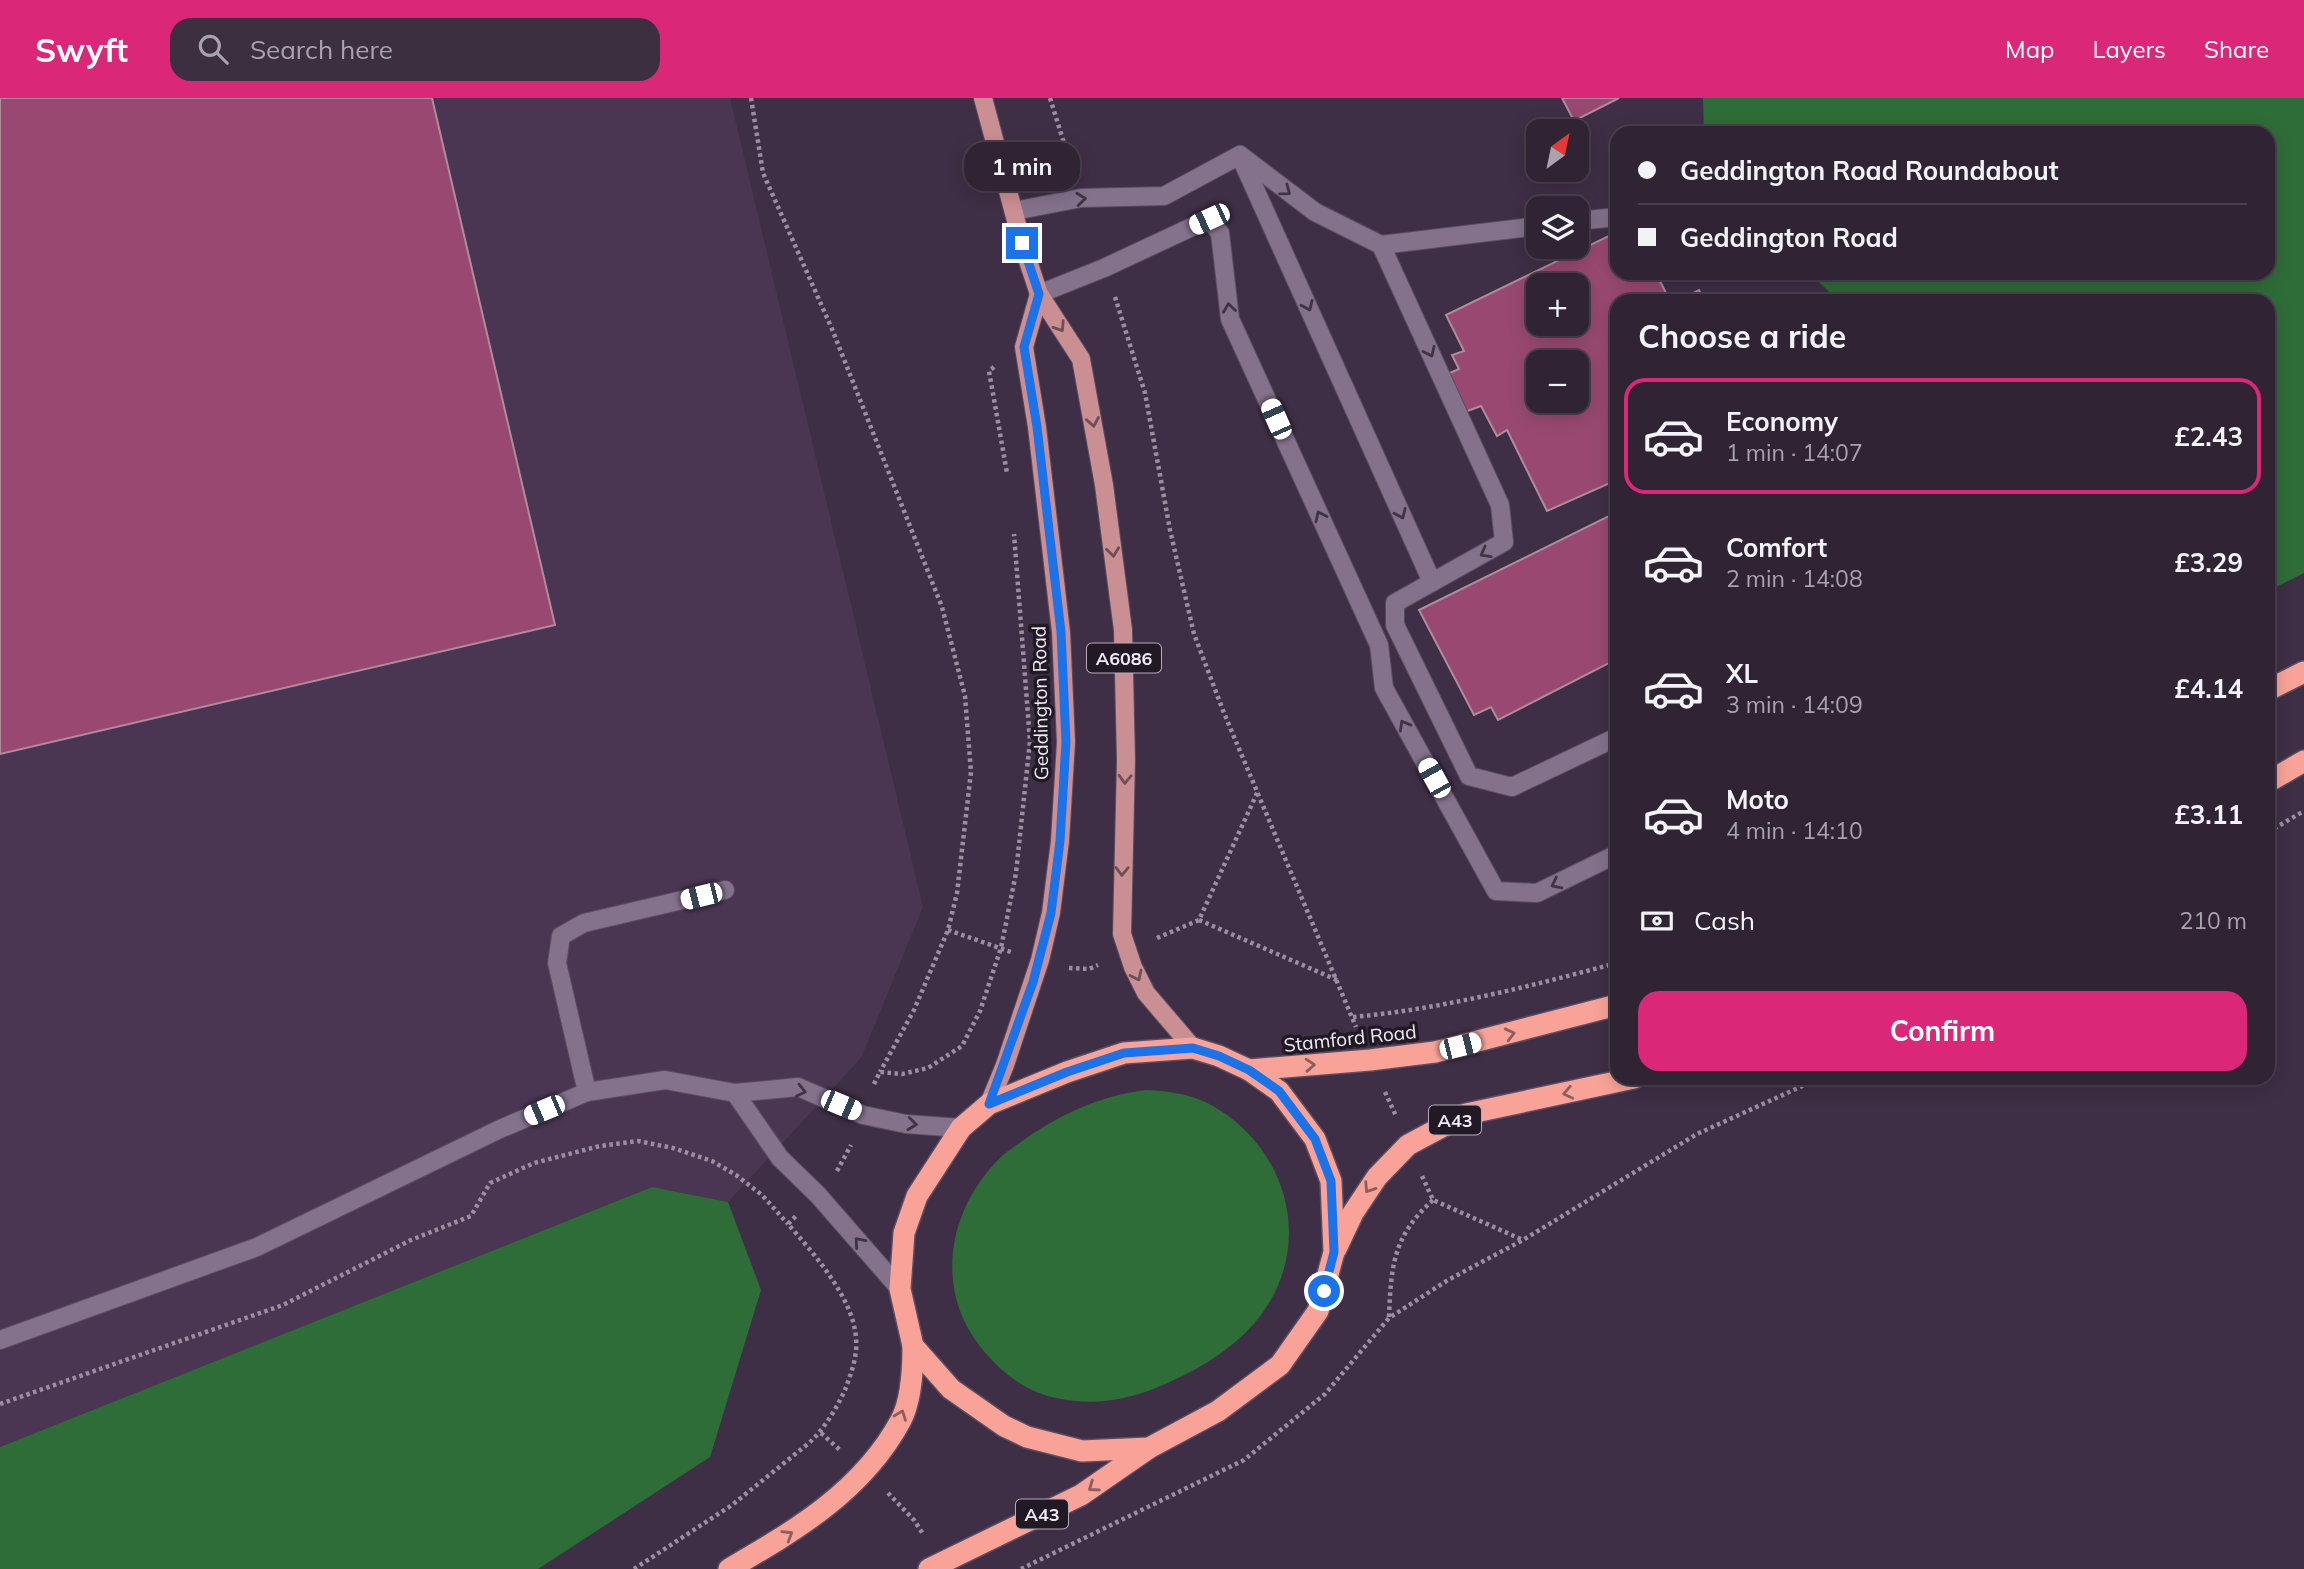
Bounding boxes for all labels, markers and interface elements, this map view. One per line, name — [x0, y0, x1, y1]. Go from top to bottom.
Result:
search box — [170, 18, 660, 81]
text: Swyft — [35, 29, 128, 70]
icon: search — [194, 30, 232, 68]
text: Search here — [250, 33, 393, 66]
text: Map — [2005, 34, 2054, 64]
text: Layers — [2092, 34, 2166, 64]
text: Share — [2204, 34, 2269, 64]
north arrow — [1526, 119, 1589, 182]
map controls — [1526, 119, 1589, 413]
callout: 1 min — [964, 142, 1080, 190]
text: 1 min — [992, 152, 1052, 181]
text: Geddington Road Roundabout — [1680, 154, 2059, 187]
one-way arrow — [1279, 182, 1291, 195]
one-way arrow — [1076, 192, 1087, 207]
button: layers — [1526, 196, 1589, 259]
car — [1186, 201, 1233, 237]
text: Geddington Road — [1680, 221, 1898, 254]
route end — [1006, 227, 1038, 259]
button: + — [1526, 273, 1589, 336]
one-way arrow — [1300, 299, 1314, 312]
one-way arrow — [1221, 302, 1236, 314]
text: Choose a ride — [1638, 316, 1846, 356]
one-way arrow — [1052, 319, 1065, 332]
one-way arrow — [1422, 345, 1436, 357]
button: − — [1526, 350, 1589, 413]
car — [1258, 396, 1295, 442]
icon: car — [1642, 405, 1705, 468]
text: Economy — [1726, 405, 1838, 438]
one-way arrow — [1084, 416, 1099, 428]
text: £2.43 — [2174, 420, 2243, 453]
text: 1 min · 14:07 — [1726, 438, 1863, 467]
one-way arrow — [1393, 507, 1407, 519]
one-way arrow — [1314, 511, 1328, 523]
icon: car — [1642, 531, 1705, 594]
text: Comfort — [1726, 531, 1827, 564]
one-way arrow — [1480, 545, 1492, 558]
one-way arrow — [1105, 546, 1120, 558]
text: £3.29 — [2174, 546, 2243, 579]
text: 2 min · 14:08 — [1726, 564, 1863, 593]
street label: Geddington Road — [1027, 626, 1053, 780]
road number: A6086 — [1087, 644, 1161, 672]
icon: car — [1642, 657, 1705, 720]
text: XL — [1726, 657, 1758, 690]
text: £4.14 — [2174, 672, 2243, 705]
text: 3 min · 14:09 — [1726, 690, 1863, 719]
one-way arrow — [1399, 720, 1412, 732]
car — [1415, 755, 1454, 801]
one-way arrow — [1118, 774, 1133, 785]
icon: car — [1642, 783, 1705, 846]
text: Moto — [1726, 783, 1789, 816]
text: £3.11 — [2174, 798, 2243, 831]
text: 4 min · 14:10 — [1726, 816, 1863, 845]
one-way arrow — [1114, 866, 1129, 877]
one-way arrow — [1551, 876, 1563, 890]
car — [679, 881, 724, 911]
icon: cash — [1638, 902, 1676, 940]
text: Cash — [1694, 904, 1755, 937]
text: 210 m — [2179, 906, 2247, 935]
one-way arrow — [1129, 969, 1143, 981]
button: Confirm — [1638, 991, 2247, 1071]
street label: Stamford Road — [1282, 1019, 1418, 1057]
one-way arrow — [1503, 1028, 1515, 1042]
car — [1438, 1031, 1483, 1061]
one-way arrow — [1305, 1058, 1316, 1073]
one-way arrow — [795, 1082, 807, 1097]
one-way arrow — [1562, 1084, 1574, 1099]
car — [818, 1087, 865, 1123]
car — [521, 1092, 568, 1128]
road number: A43 — [1429, 1105, 1481, 1134]
one-way arrow — [906, 1116, 917, 1131]
one-way arrow — [1365, 1180, 1378, 1193]
one-way arrow — [855, 1237, 867, 1250]
route start — [1308, 1275, 1340, 1307]
one-way arrow — [893, 1409, 907, 1421]
one-way arrow — [1088, 1479, 1101, 1491]
road number: A43 — [1016, 1499, 1068, 1528]
one-way arrow — [781, 1530, 794, 1543]

